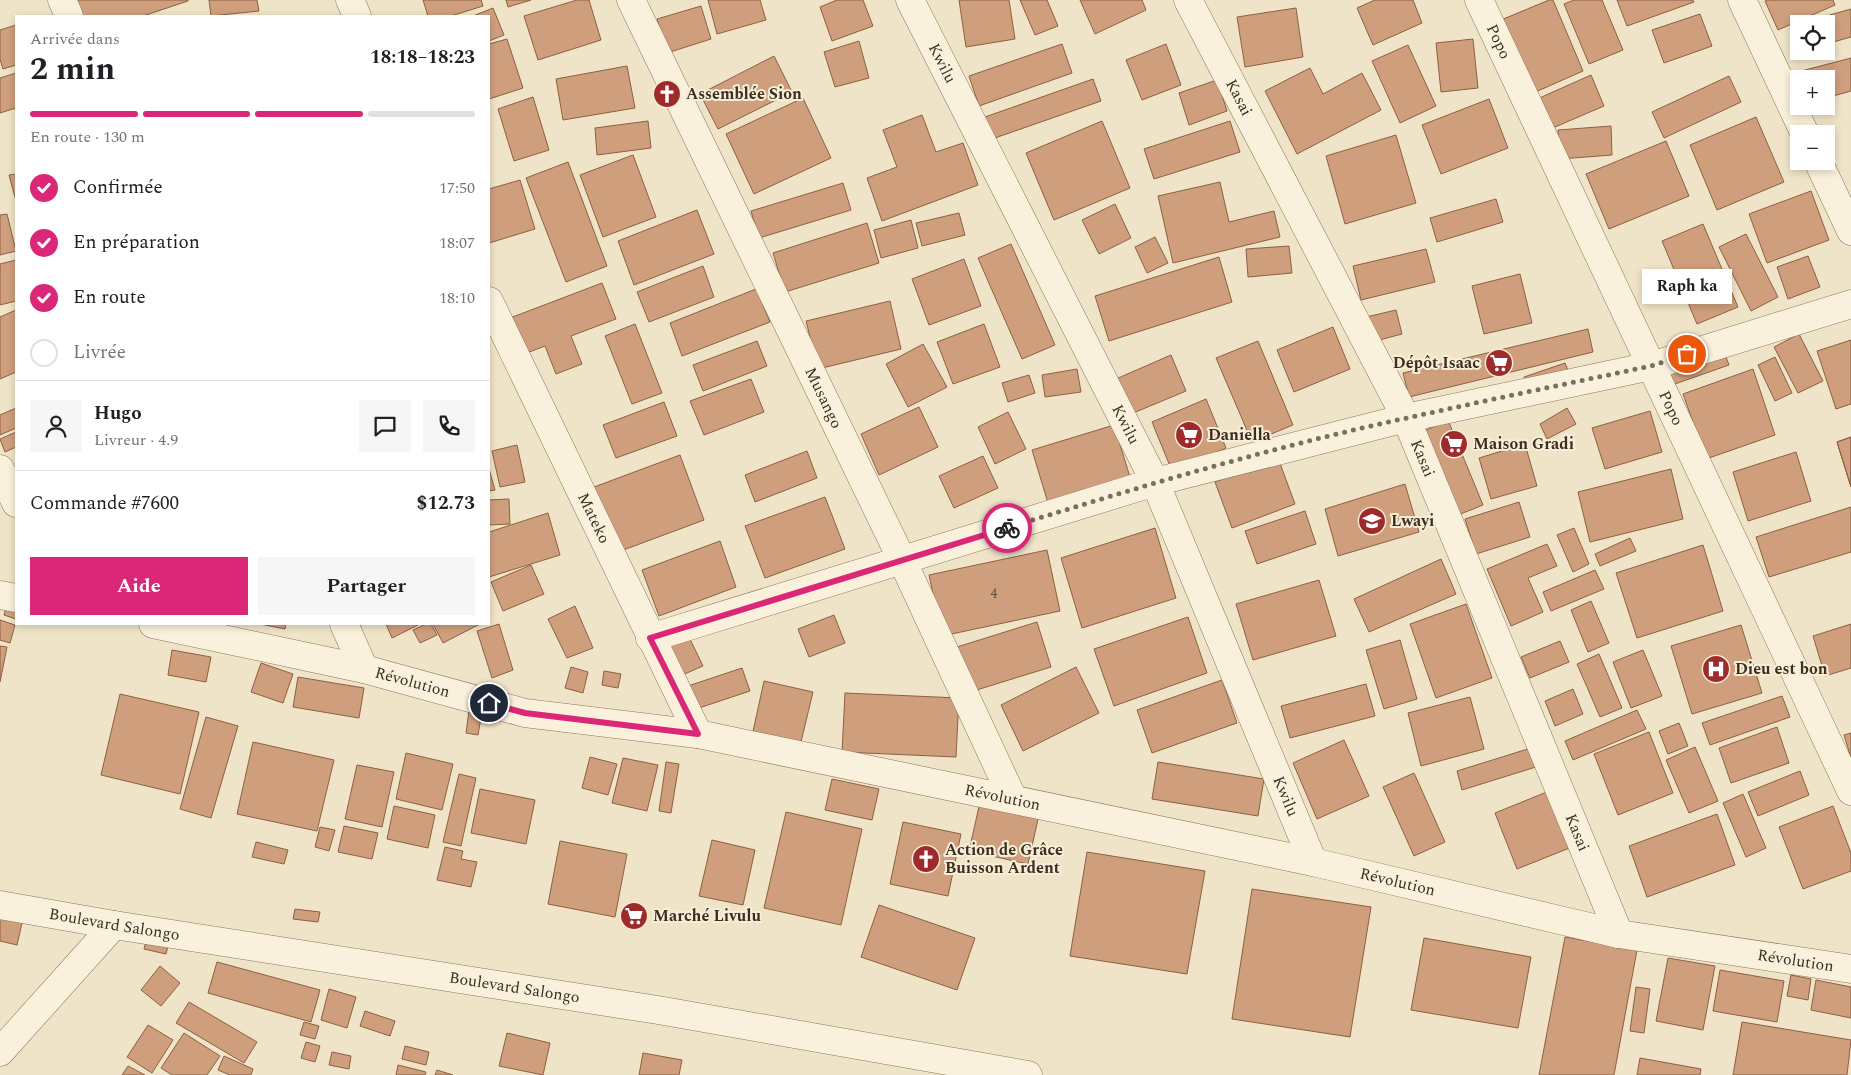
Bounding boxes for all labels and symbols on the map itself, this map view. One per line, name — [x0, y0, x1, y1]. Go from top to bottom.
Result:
street label: Popo — [1480, 20, 1517, 63]
street label: Kwilu — [922, 39, 962, 87]
street label: Kasai — [1219, 75, 1258, 120]
church icon: Assemblée Sion — [652, 79, 682, 109]
place label: Assemblée Sion — [686, 82, 802, 106]
callout: Raph ka — [1642, 269, 1732, 304]
pin — [1666, 333, 1708, 375]
supermarket icon: Dépôt Isaac — [1484, 348, 1514, 378]
place label: Dépôt Isaac — [1393, 351, 1480, 375]
street label: Musango — [798, 363, 849, 433]
street label: Popo — [1652, 387, 1690, 430]
street label: Kwilu — [1105, 400, 1146, 448]
supermarket icon: Daniella — [1174, 420, 1204, 450]
place label: Daniella — [1208, 423, 1272, 447]
supermarket icon: Maison Gradi — [1439, 429, 1469, 459]
place label: Maison Gradi — [1473, 432, 1574, 456]
street label: Kasai — [1404, 436, 1441, 481]
street label: Mateko — [571, 489, 616, 548]
courier — [982, 503, 1032, 553]
school or university icon: Lwayi — [1357, 506, 1387, 536]
place label: Lwayi — [1391, 509, 1434, 533]
house number: 4 — [991, 583, 998, 604]
hospital icon: Dieu est bon — [1701, 654, 1731, 684]
place label: Dieu est bon — [1735, 657, 1828, 681]
street label: Révolution — [372, 661, 453, 704]
pin — [468, 682, 510, 724]
street label: Kwilu — [1267, 772, 1305, 820]
street label: Révolution — [962, 778, 1043, 817]
street label: Kasai — [1559, 810, 1596, 855]
place label: Action de Grâce Buisson Ardent — [945, 838, 1063, 880]
church icon: Action de Grâce Buisson Ardent — [911, 844, 941, 874]
street label: Révolution — [1357, 861, 1438, 902]
supermarket icon: Marché Livulu — [619, 901, 649, 931]
street label: Boulevard Salongo — [47, 902, 181, 947]
place label: Marché Livulu — [653, 904, 762, 928]
street label: Révolution — [1756, 943, 1835, 978]
street label: Boulevard Salongo — [447, 966, 581, 1010]

